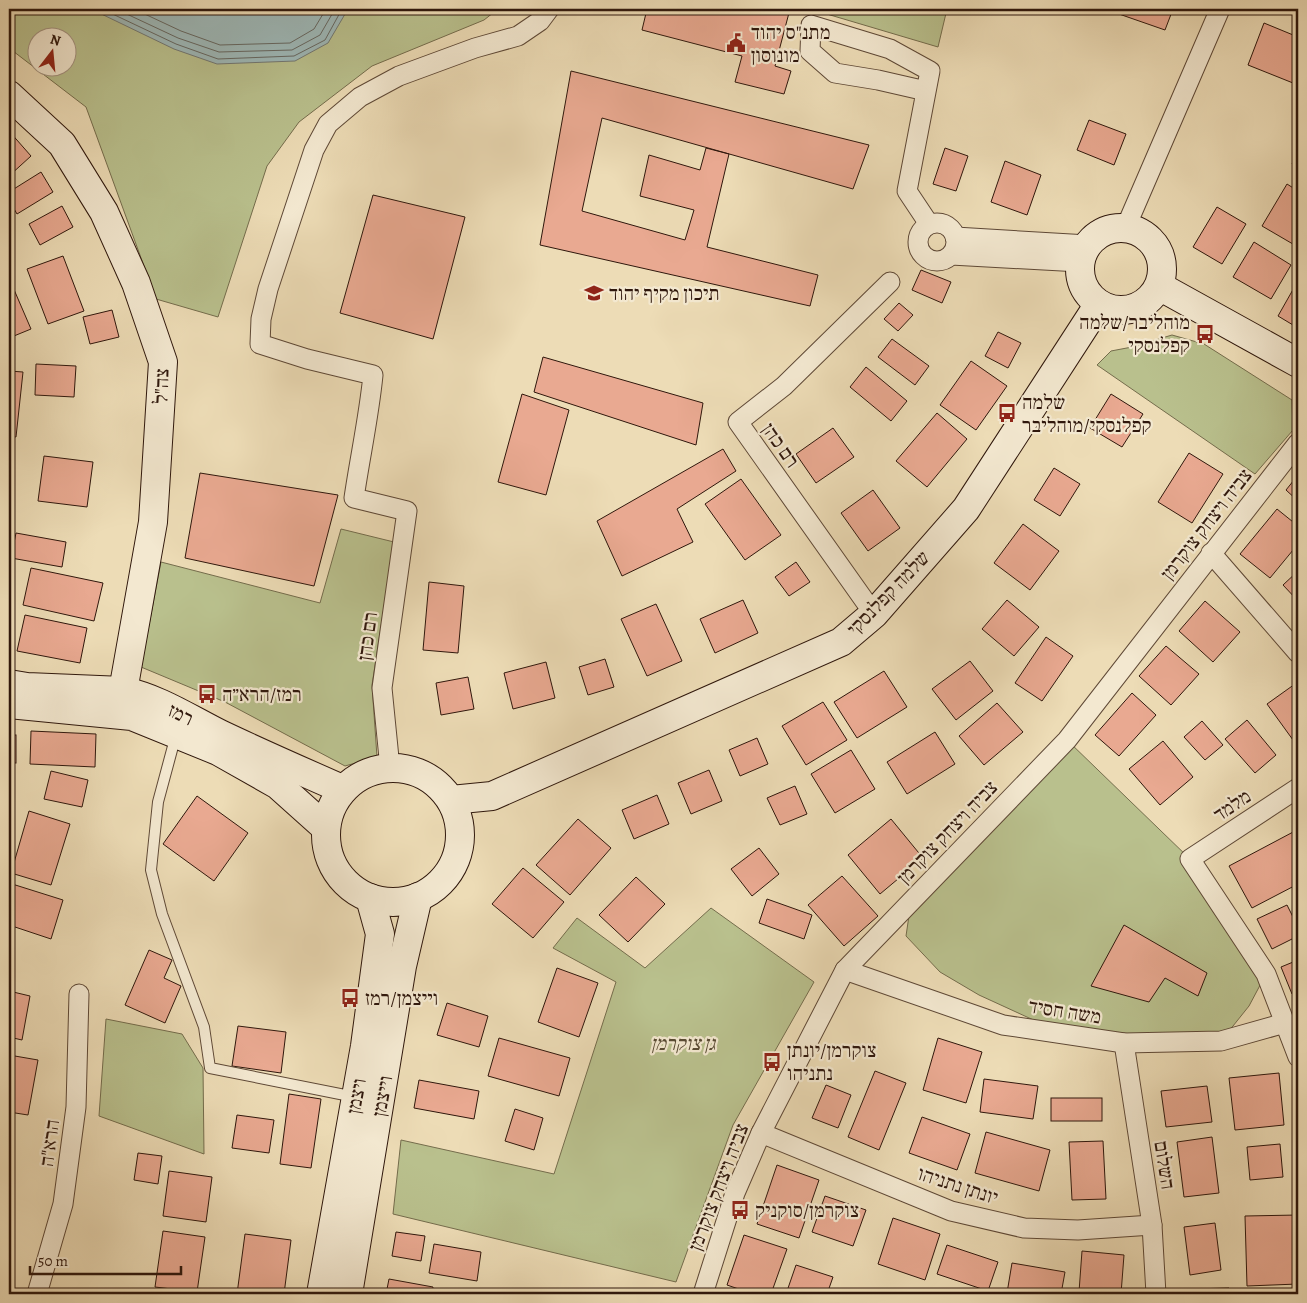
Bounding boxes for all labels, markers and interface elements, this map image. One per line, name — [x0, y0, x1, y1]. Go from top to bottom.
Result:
place label: מתנ"ס יהוד מונוסון — [751, 19, 830, 69]
north arrow — [28, 28, 78, 78]
text: N — [48, 29, 63, 51]
public building icon: מתנ"ס יהוד מונוסון — [725, 32, 747, 54]
place label: תיכון מקיף יהוד — [609, 280, 720, 307]
school or university icon: תיכון מקיף יהוד — [583, 282, 605, 304]
place label: מוהליבר/שלמה קפלנסקי — [1079, 309, 1190, 359]
bus stop icon: מוהליבר/שלמה קפלנסקי — [1194, 323, 1216, 345]
street label: צה"ל — [147, 368, 176, 404]
place label: שלמה קפלנסקי/מוהליבר — [1022, 389, 1152, 439]
bus stop icon: שלמה קפלנסקי/מוהליבר — [996, 402, 1018, 424]
street label: רם כהן — [755, 417, 806, 473]
street label: צביה ויצחק צוקרמן — [1154, 463, 1258, 586]
street label: שלמה קפלנסקי — [841, 545, 936, 642]
street label: רם כהן — [351, 610, 384, 662]
place label: רמז/הרא״ה — [222, 681, 302, 708]
bus stop icon: רמז/הרא״ה — [196, 683, 218, 705]
street label: רמז — [163, 697, 198, 732]
street label: צביה ויצחק צוקרמן — [891, 775, 1004, 890]
street label: מלמד — [1208, 783, 1256, 828]
place label: וייצמן/רמז — [365, 985, 438, 1012]
bus stop icon: וייצמן/רמז — [339, 987, 361, 1009]
street label: משה חסיד — [1027, 992, 1103, 1031]
park label: גן צוקרמן — [651, 1030, 717, 1057]
place label: צוקרמן/יונתן נתניהו — [787, 1037, 877, 1087]
bus stop icon: צוקרמן/יונתן נתניהו — [761, 1051, 783, 1073]
street label: וייצמן — [366, 1073, 399, 1119]
street label: ויצמן — [340, 1076, 373, 1116]
street label: הרא"ה — [33, 1118, 66, 1168]
street label: צביה ויצחק צוקרמן — [682, 1120, 755, 1255]
street label: השלום — [1147, 1139, 1182, 1191]
street label: יונתן נתניהו — [914, 1160, 1002, 1211]
place label: צוקרמן/סוקניק — [755, 1197, 859, 1224]
bus stop icon: צוקרמן/סוקניק — [729, 1199, 751, 1221]
scale bar — [30, 1243, 181, 1275]
text: 50 m — [38, 1251, 68, 1271]

